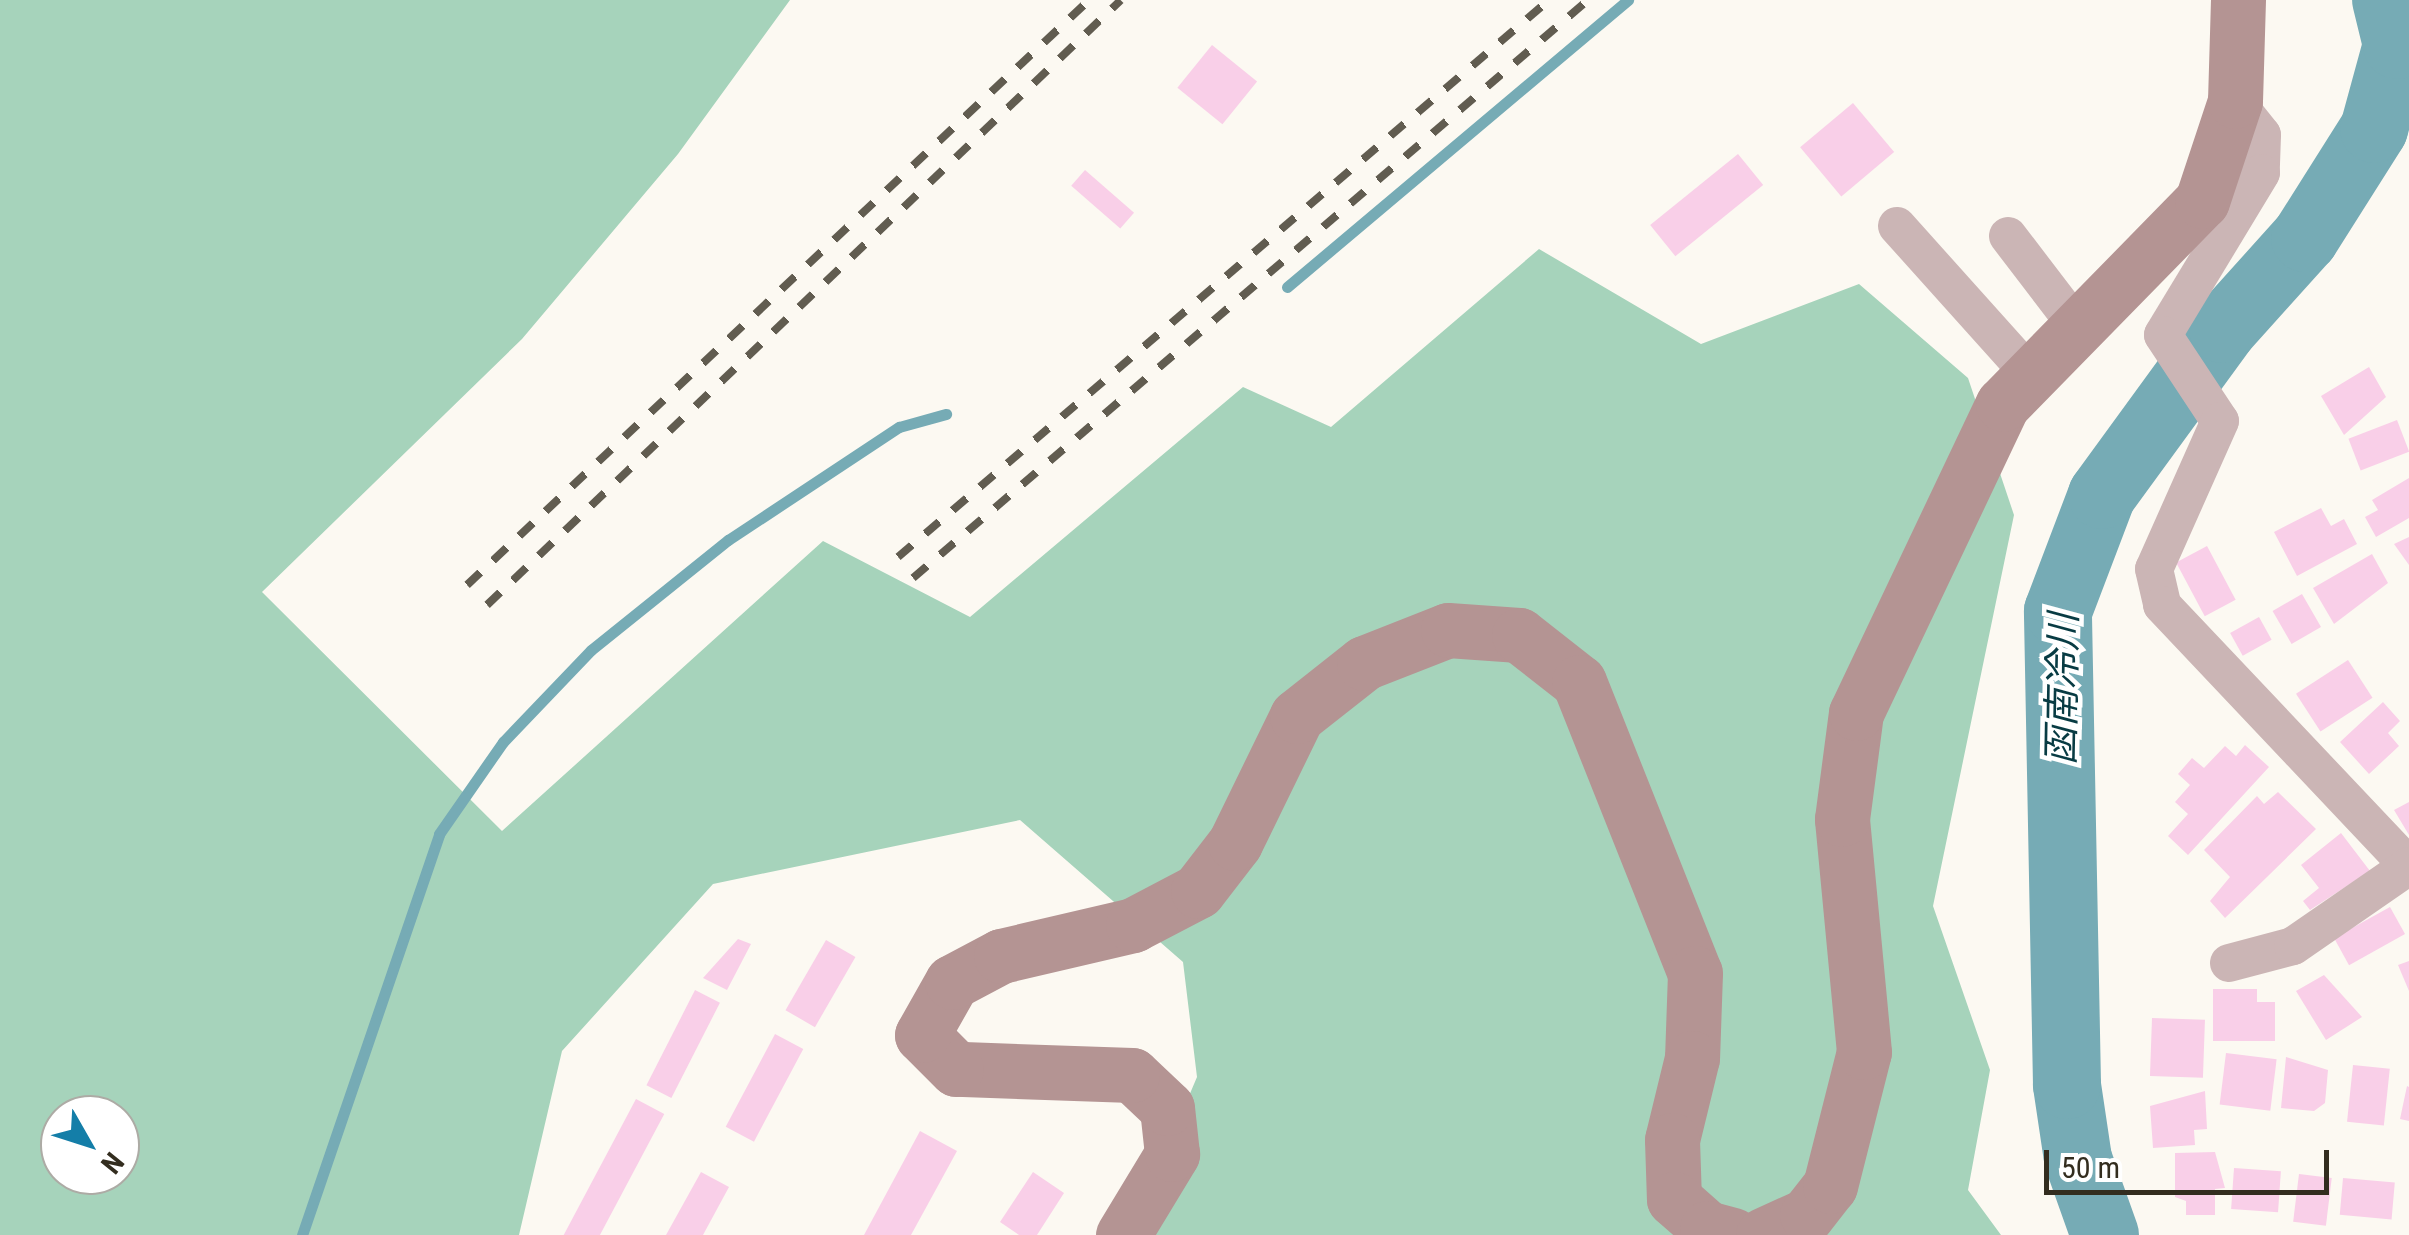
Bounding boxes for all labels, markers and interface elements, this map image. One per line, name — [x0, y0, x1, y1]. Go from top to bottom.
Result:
water label: 函南冷川 — [2039, 613, 2087, 765]
north arrow — [40, 1095, 140, 1195]
scale bar — [2049, 1130, 2334, 1192]
text: N — [94, 1146, 130, 1180]
text: 50 m — [2061, 1150, 2120, 1185]

